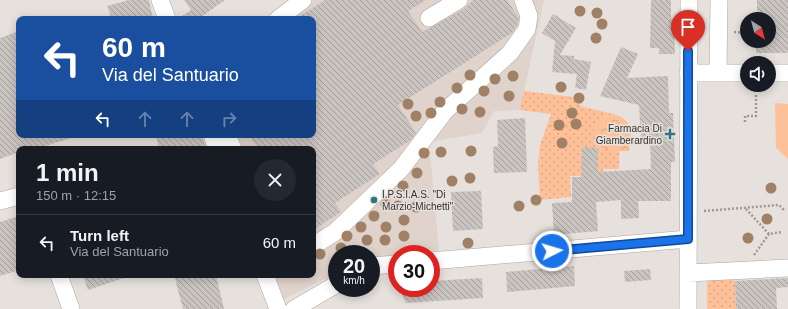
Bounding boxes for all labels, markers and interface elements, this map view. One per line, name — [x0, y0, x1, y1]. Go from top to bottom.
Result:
pin — [671, 10, 705, 51]
north arrow — [740, 12, 776, 48]
map controls — [740, 12, 776, 92]
icon: arrive — [677, 16, 699, 38]
icon: left — [36, 32, 88, 84]
text: 60 m — [102, 32, 166, 63]
button: sound — [740, 56, 776, 92]
text: Via del Santuario — [102, 65, 239, 85]
icon: left — [92, 108, 114, 130]
icon: ahead — [134, 108, 156, 130]
icon: ahead — [176, 108, 198, 130]
icon: right — [218, 108, 240, 130]
place label: Farmacia Di Giamberardino — [596, 123, 662, 146]
marker: Farmacia Di Giamberardino — [665, 129, 675, 139]
text: 1 min — [36, 159, 99, 186]
button: close — [254, 159, 296, 201]
text: 150 m · 12:15 — [36, 188, 116, 203]
place label: I.P.S.I.A.S. "Di Marzio-Michetti" — [382, 189, 454, 212]
marker: I.P.S.I.A.S. "Di Marzio-Michetti" — [369, 195, 379, 205]
text: Turn left — [70, 227, 129, 244]
position arrow — [531, 230, 573, 272]
icon: left — [36, 232, 58, 254]
text: 60 m — [263, 234, 296, 251]
text: Via del Santuario — [70, 244, 169, 259]
speed limit sign: 30 — [388, 245, 440, 297]
text: 20 — [343, 255, 365, 277]
text: km/h — [343, 275, 365, 286]

